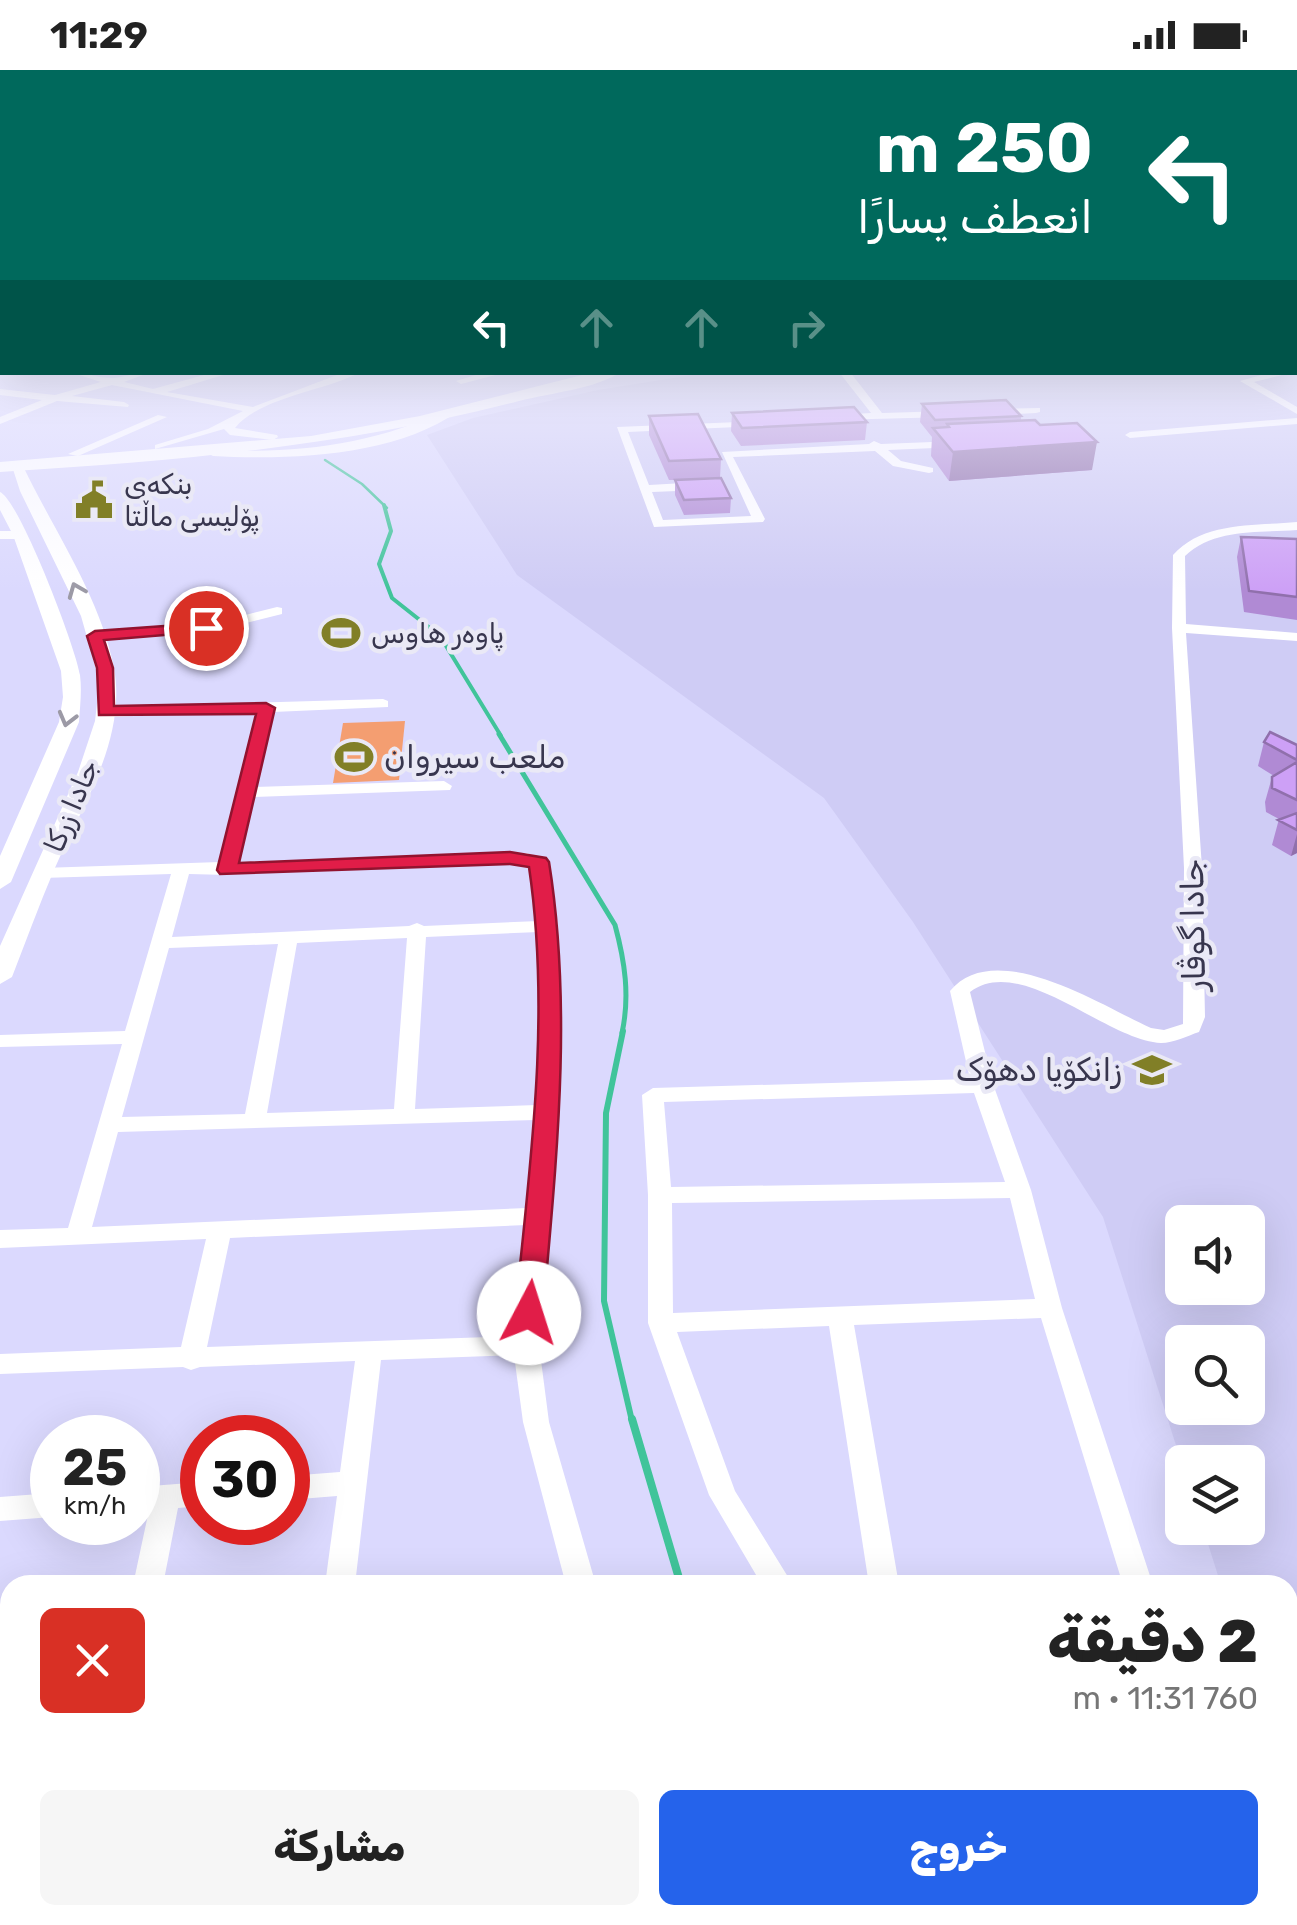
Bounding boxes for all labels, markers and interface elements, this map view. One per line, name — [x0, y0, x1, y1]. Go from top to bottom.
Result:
text: 11:29 — [50, 12, 148, 58]
text: 250 m — [876, 107, 1093, 190]
icon: left — [1128, 110, 1258, 240]
text: انعطف يسارًا — [857, 191, 1093, 244]
icon: left — [464, 300, 519, 355]
icon: ahead — [569, 300, 624, 355]
icon: ahead — [674, 300, 729, 355]
icon: right — [779, 300, 834, 355]
place label: بنکەی پۆلیسی ماڵتا — [124, 468, 260, 535]
public building icon: بنکەی پۆلیسی ماڵتا — [73, 479, 115, 521]
one-way arrow — [68, 582, 88, 600]
pin — [164, 586, 249, 671]
icon: arrive — [179, 601, 234, 656]
sports icon: پاوەر هاوس — [320, 612, 362, 654]
place label: پاوەر هاوس — [371, 617, 504, 652]
one-way arrow — [58, 710, 79, 727]
sports icon: ملعب سيروان — [333, 736, 375, 778]
place label: ملعب سيروان — [384, 738, 565, 776]
street label: جادا زرکا — [37, 755, 106, 857]
street label: جادا گوڤار — [1173, 859, 1213, 993]
school or university icon: زانکۆیا دهۆک — [1131, 1049, 1173, 1091]
place label: زانکۆیا دهۆک — [955, 1051, 1122, 1090]
map controls — [1165, 1205, 1265, 1545]
button: sound — [1165, 1205, 1265, 1305]
position arrow — [477, 1261, 581, 1365]
button: search — [1165, 1325, 1265, 1425]
speed limit sign: 30 — [180, 1415, 310, 1545]
text: 25 — [63, 1438, 127, 1498]
button: layers — [1165, 1445, 1265, 1545]
text: km/h — [64, 1491, 126, 1520]
text: 2 دقيقة — [1047, 1606, 1258, 1677]
button: close — [40, 1608, 145, 1713]
text: 760 m · 11:31 — [1072, 1679, 1258, 1717]
button: مشاركة — [40, 1790, 639, 1905]
button: خروج — [659, 1790, 1258, 1905]

